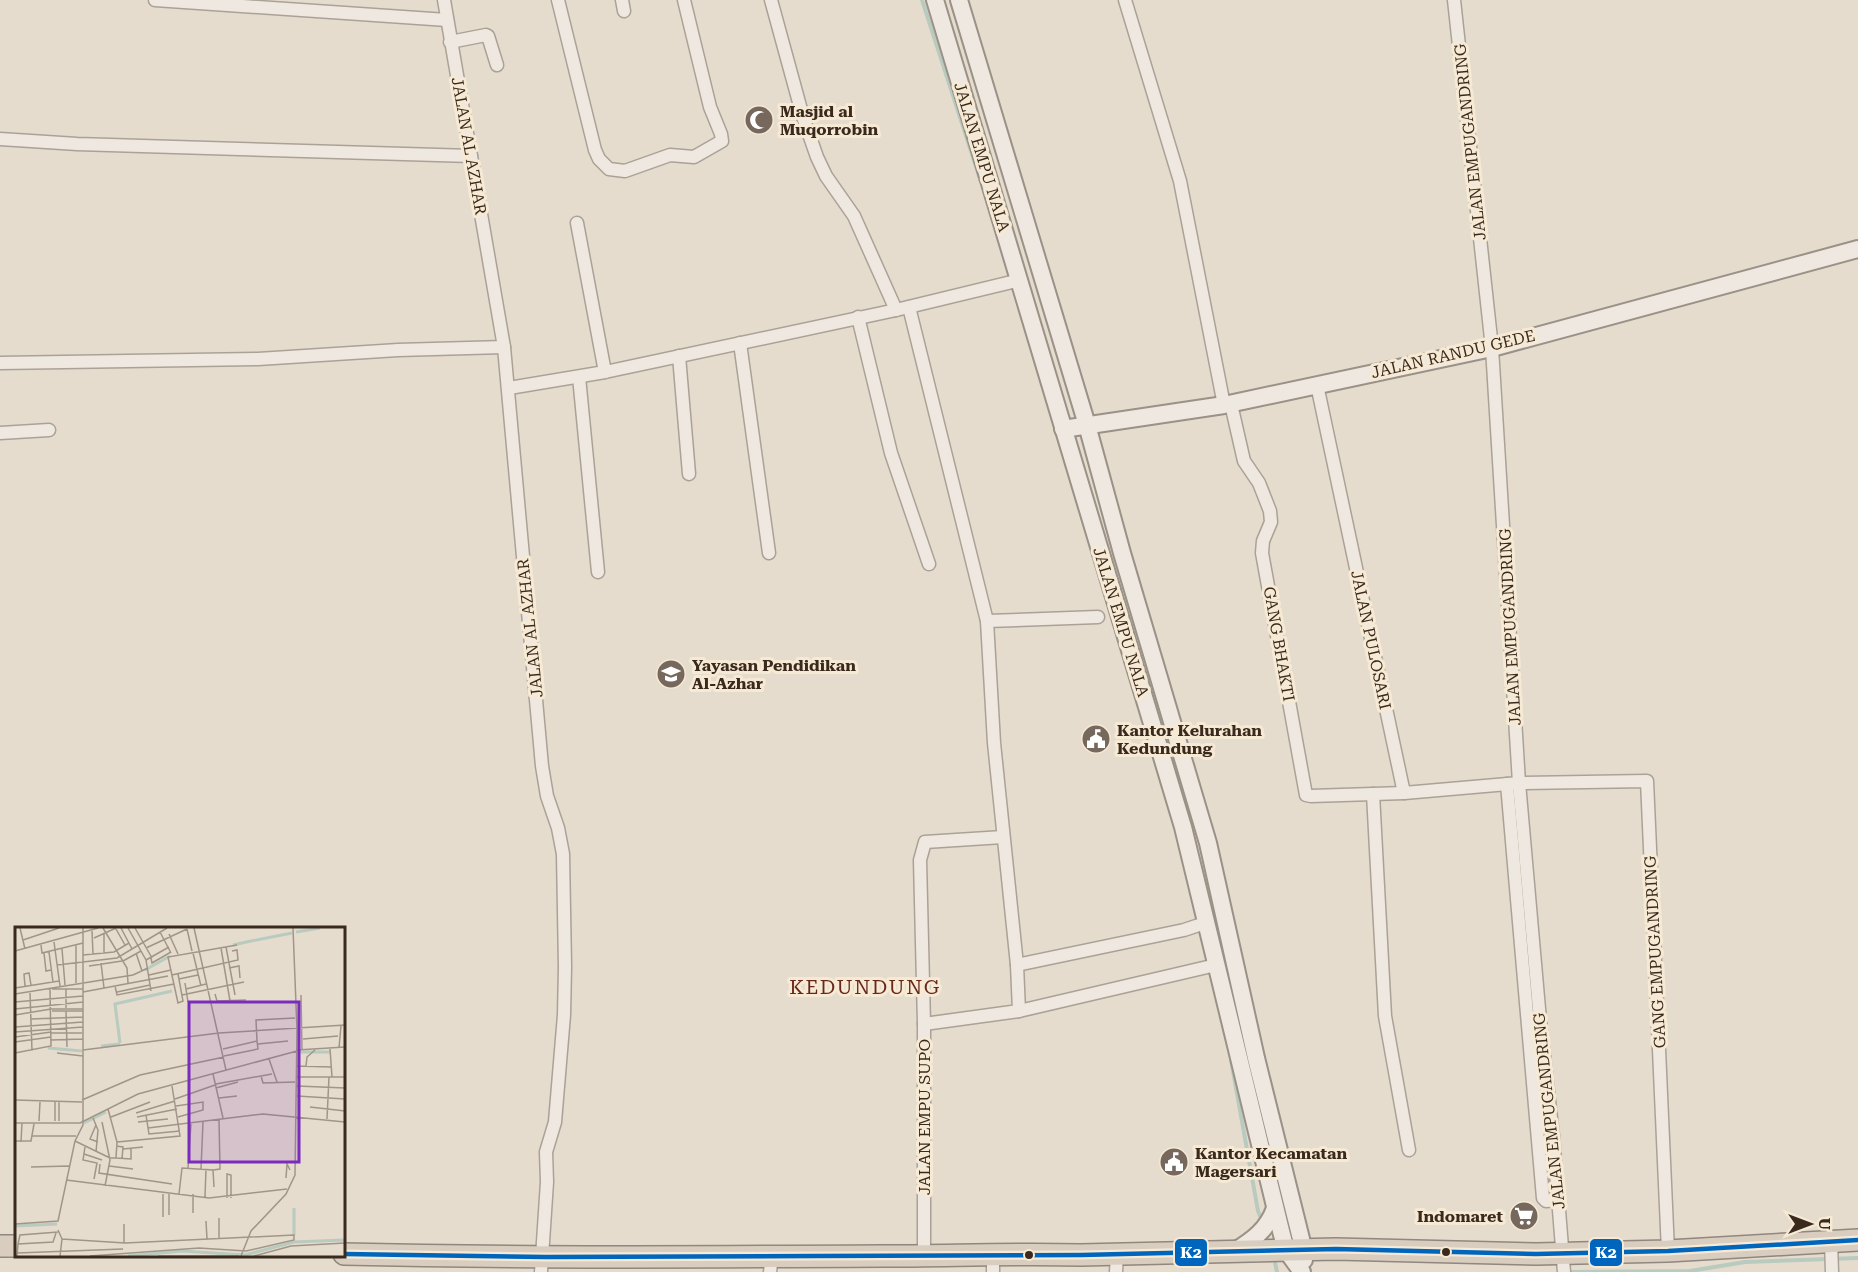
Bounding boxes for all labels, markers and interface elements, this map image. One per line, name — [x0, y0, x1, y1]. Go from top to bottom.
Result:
street label: JALAN EMPUGANDRING — [1450, 42, 1490, 241]
street label: JALAN AL AZHAR — [448, 76, 490, 216]
street label: JALAN EMPU NALA — [950, 80, 1014, 235]
place label: Masjid al Muqorrobin — [780, 102, 878, 139]
mosque icon: Masjid al Muqorrobin — [743, 104, 775, 136]
street label: JALAN RANDU GEDE — [1369, 326, 1537, 382]
street label: JALAN EMPUGANDRING — [1495, 527, 1525, 726]
street label: JALAN EMPU NALA — [1089, 545, 1153, 700]
street label: JALAN AL AZHAR — [513, 558, 547, 698]
street label: JALAN PULOSARI — [1347, 569, 1395, 711]
street label: GANG BHAKTI — [1260, 585, 1298, 703]
place label: Yayasan Pendidikan Al-Azhar — [692, 656, 856, 693]
school or university icon: Yayasan Pendidikan Al-Azhar — [655, 658, 687, 690]
place label: Kantor Kelurahan Kedundung — [1117, 721, 1262, 758]
public building icon: Kantor Kelurahan Kedundung — [1080, 723, 1112, 755]
street label: GANG EMPUGANDRING — [1640, 855, 1670, 1049]
inset map — [15, 927, 345, 1257]
district label: KEDUNDUNG — [789, 975, 941, 999]
street label: JALAN EMPUGANDRING — [1529, 1011, 1569, 1210]
street label: JALAN EMPU SUPO — [915, 1039, 934, 1195]
place label: Kantor Kecamatan Magersari — [1195, 1144, 1347, 1181]
public building icon: Kantor Kecamatan Magersari — [1158, 1146, 1190, 1178]
north arrow — [1780, 1194, 1840, 1254]
supermarket icon: Indomaret — [1508, 1200, 1540, 1232]
place label: Indomaret — [1417, 1207, 1504, 1226]
text: U — [1815, 1218, 1834, 1230]
line badge: K2 — [1174, 1238, 1208, 1267]
line badge: K2 — [1589, 1238, 1623, 1267]
text: K2 — [1180, 1243, 1202, 1262]
text: K2 — [1595, 1243, 1617, 1262]
unlabelled marker — [1440, 1246, 1452, 1258]
unlabelled marker — [1023, 1249, 1035, 1261]

